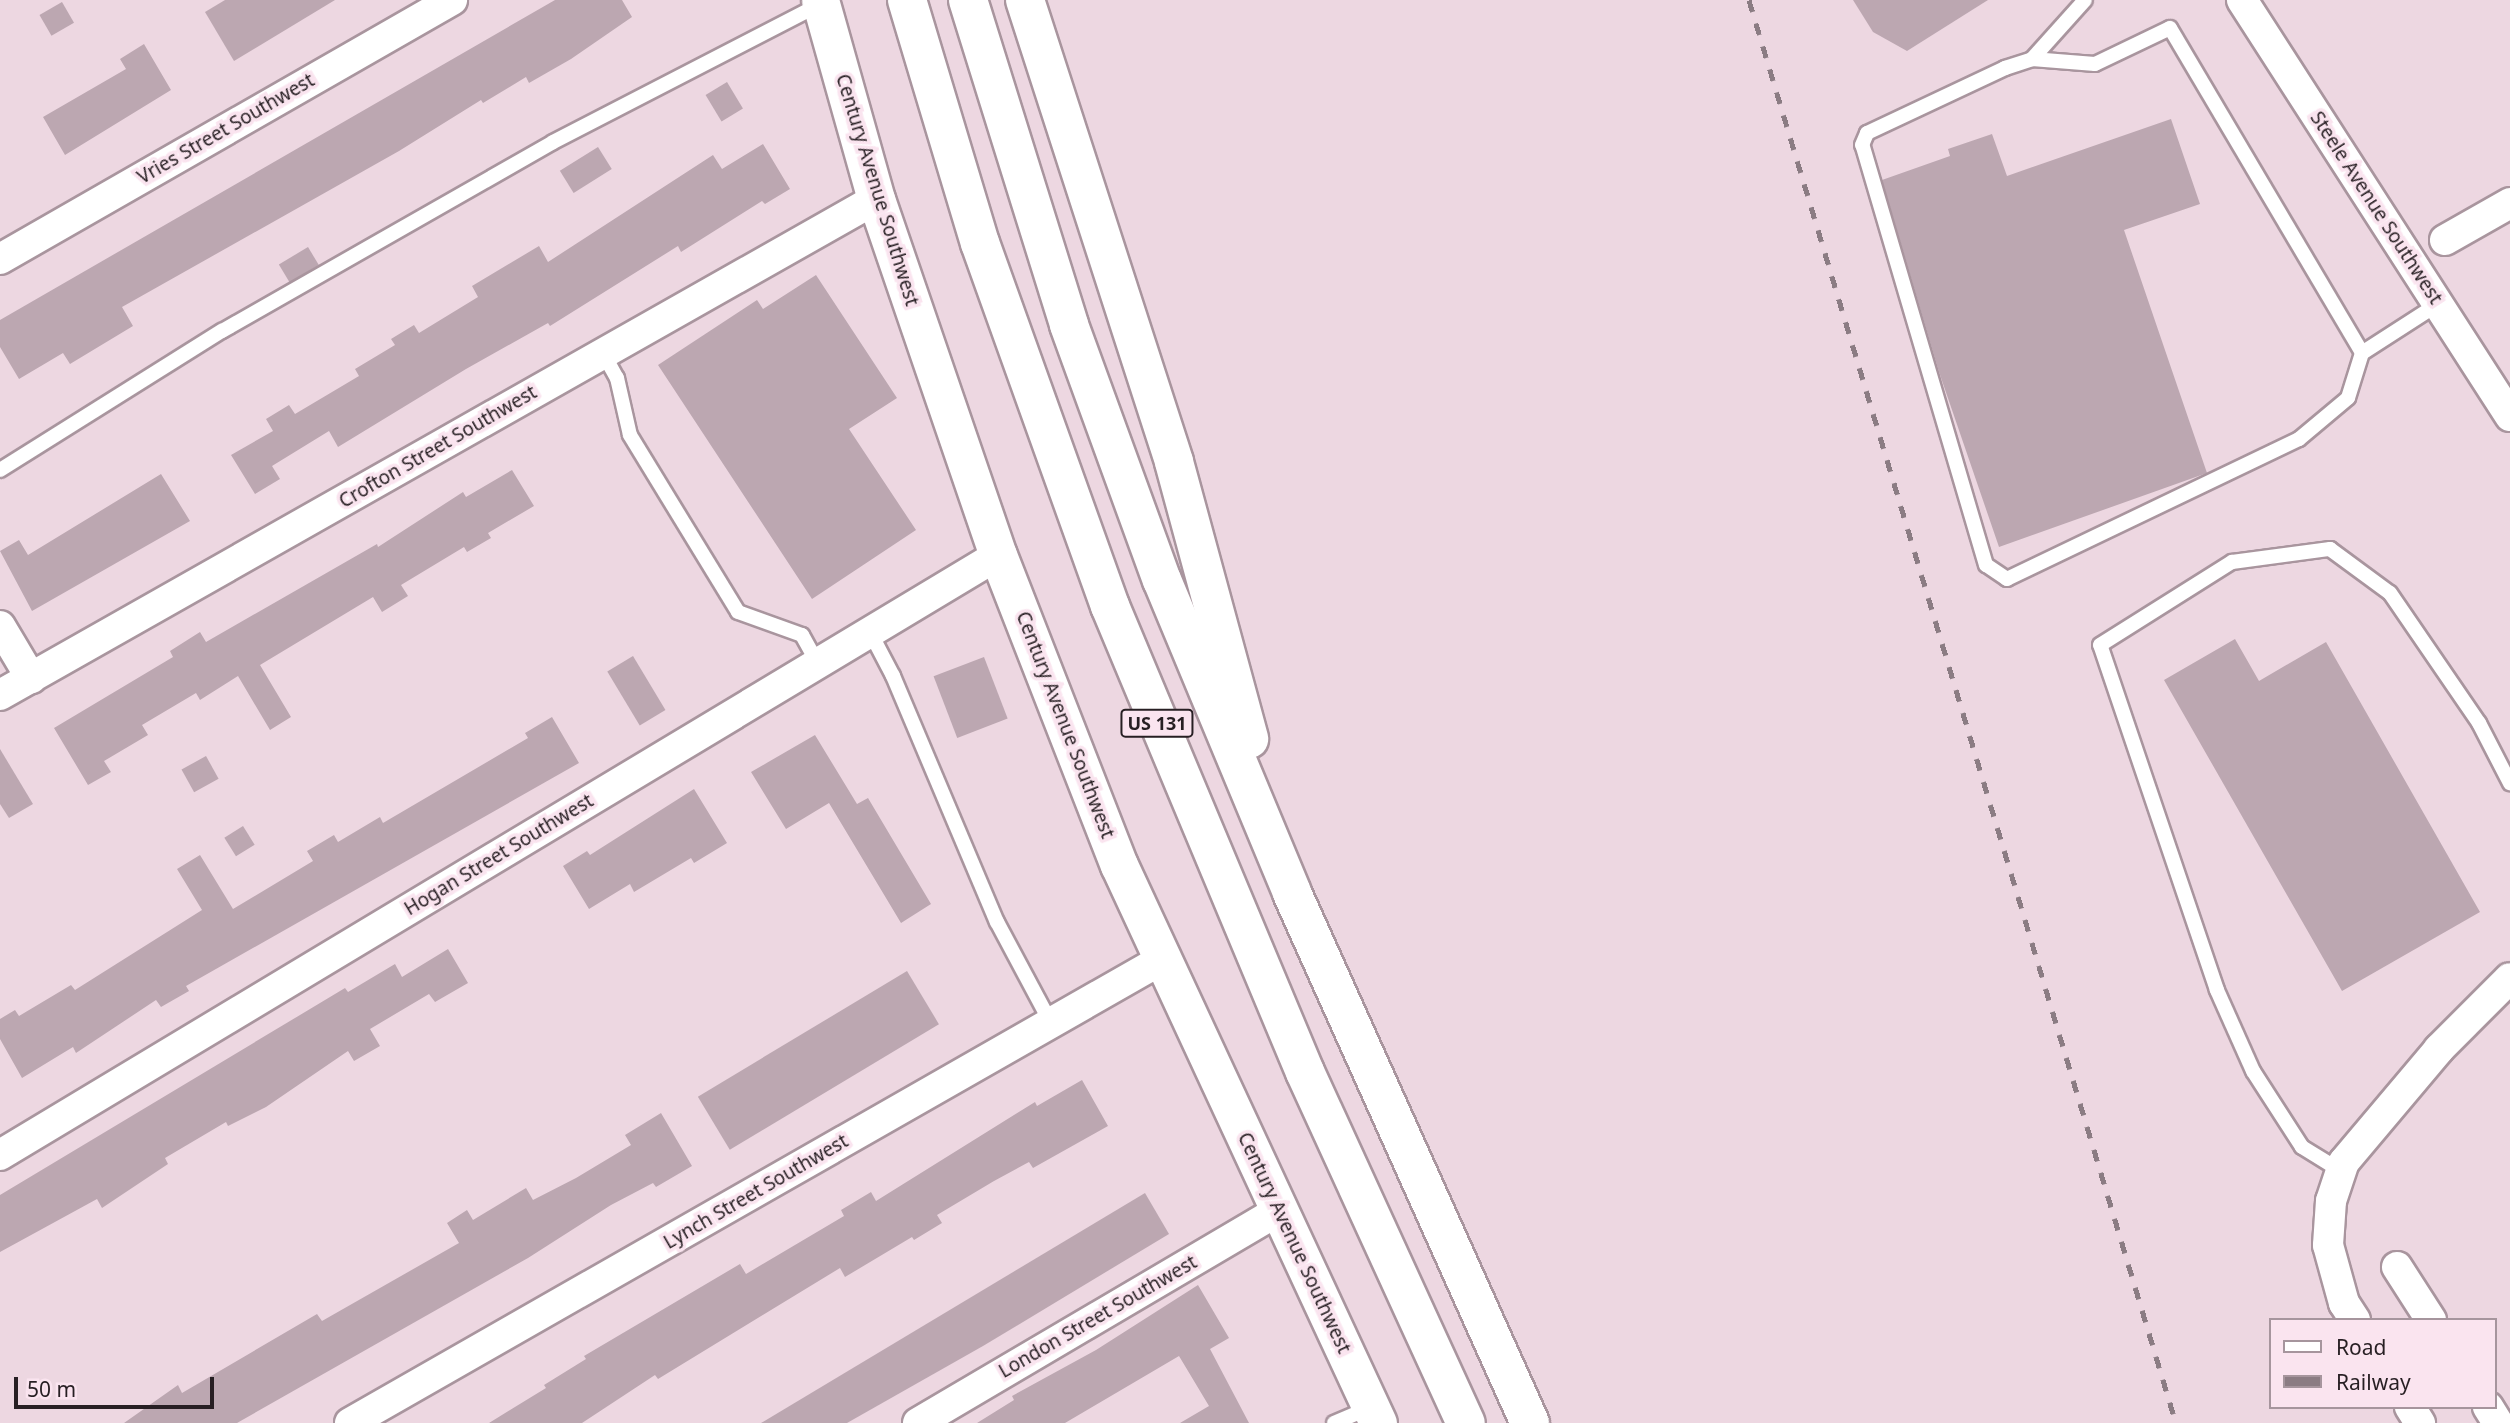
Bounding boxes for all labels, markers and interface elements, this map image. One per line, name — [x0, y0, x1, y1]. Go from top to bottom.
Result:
street label: Vries Street Southwest — [133, 69, 319, 189]
street label: Century Avenue Southwest — [831, 71, 923, 309]
street label: Steele Avenue Southwest — [2305, 108, 2447, 308]
street label: Crofton Street Southwest — [335, 381, 541, 513]
street label: Century Avenue Southwest — [1011, 608, 1119, 842]
road number: US 131 — [1120, 708, 1194, 738]
street label: Hogan Street Southwest — [400, 789, 598, 921]
street label: Century Avenue Southwest — [1233, 1129, 1355, 1357]
street label: Lynch Street Southwest — [660, 1130, 852, 1254]
street label: London Street Southwest — [995, 1251, 1201, 1383]
legend — [2268, 1318, 2496, 1409]
text: Road — [2336, 1333, 2386, 1361]
scale bar — [18, 1364, 217, 1408]
text: Railway — [2336, 1368, 2411, 1396]
text: 50 m — [27, 1375, 76, 1403]

